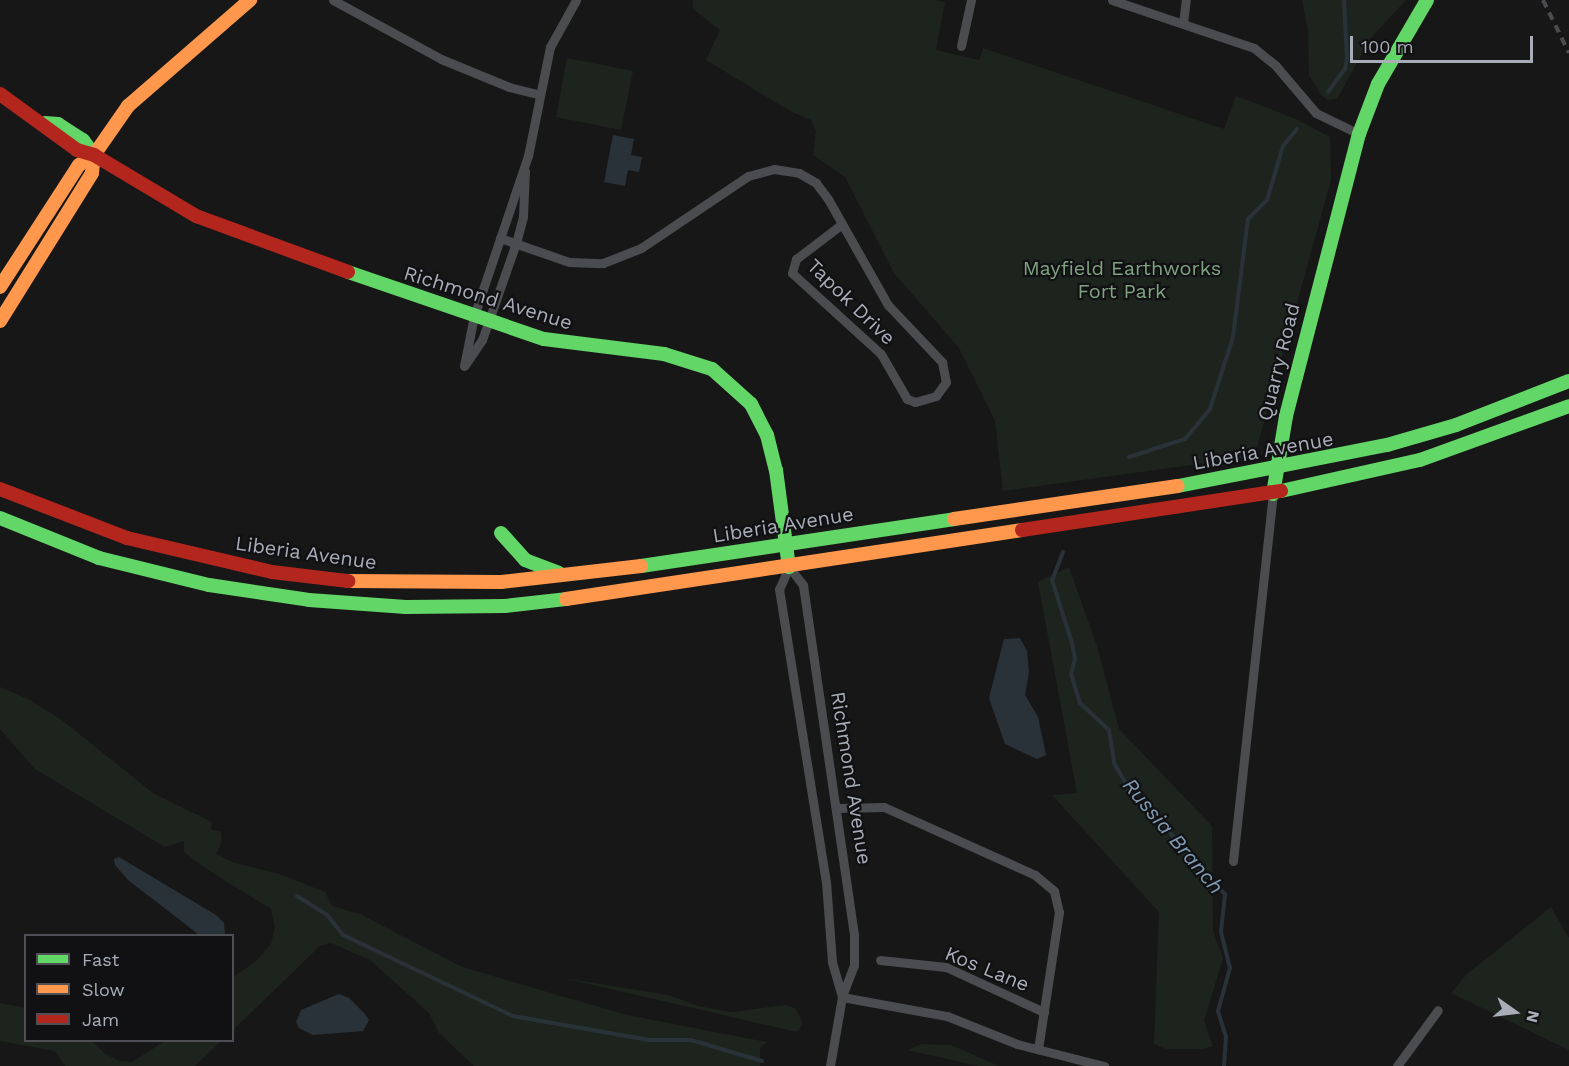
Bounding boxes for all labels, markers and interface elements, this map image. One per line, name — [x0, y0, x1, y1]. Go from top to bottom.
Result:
scale bar — [1353, 24, 1536, 62]
text: 100 m — [1361, 36, 1414, 57]
street label: Tapok Drive — [802, 254, 900, 350]
park label: Mayfield Earthworks Fort Park — [1023, 256, 1221, 303]
street label: Richmond Avenue — [401, 261, 575, 335]
street label: Quarry Road — [1253, 300, 1305, 424]
street label: Liberia Avenue — [1190, 427, 1336, 475]
street label: Liberia Avenue — [710, 502, 856, 548]
street label: Liberia Avenue — [233, 531, 379, 575]
street label: Richmond Avenue — [825, 689, 877, 867]
water label: Russia Branch — [1117, 773, 1229, 899]
legend — [24, 934, 234, 1042]
street label: Kos Lane — [941, 941, 1033, 997]
text: Fast — [82, 949, 119, 970]
text: Slow — [82, 979, 125, 1000]
north arrow — [1485, 982, 1545, 1042]
text: N — [1522, 1008, 1544, 1025]
text: Jam — [82, 1009, 119, 1030]

